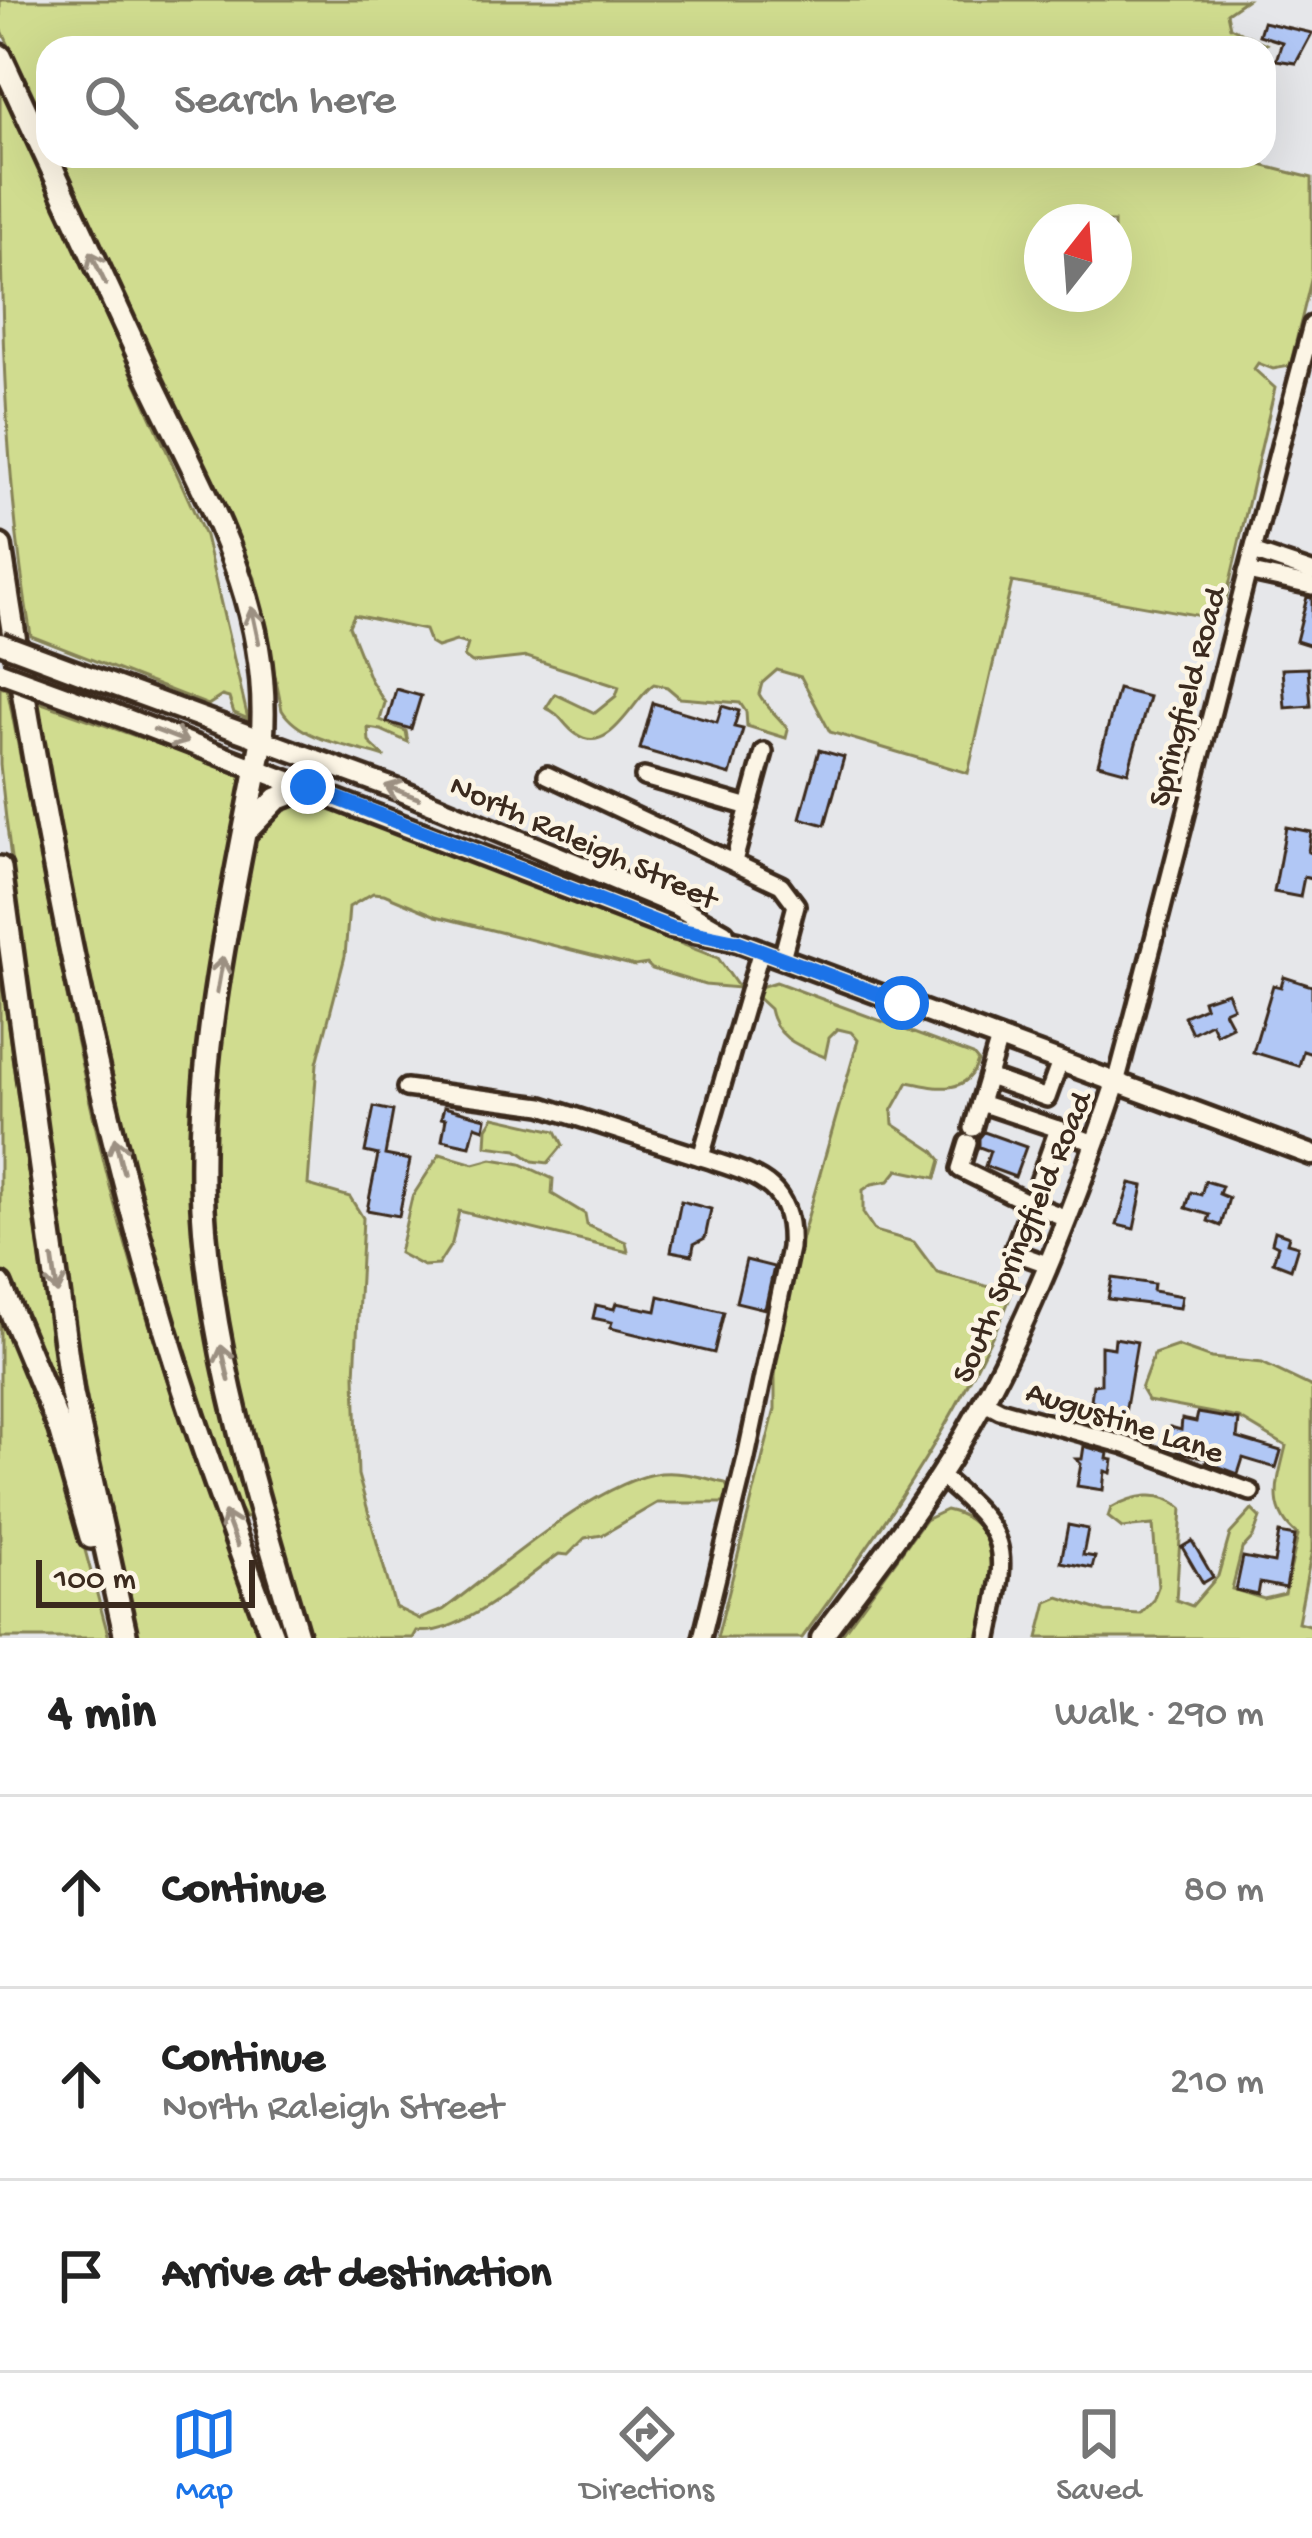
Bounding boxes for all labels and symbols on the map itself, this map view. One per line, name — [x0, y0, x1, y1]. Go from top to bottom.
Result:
north arrow — [1024, 204, 1132, 312]
one-way arrow — [86, 251, 108, 287]
street label: Springfield Road — [1142, 581, 1238, 811]
one-way arrow — [242, 606, 265, 644]
one-way arrow — [151, 726, 188, 748]
route end — [281, 760, 335, 814]
street label: North Raleigh Street — [443, 768, 724, 922]
one-way arrow — [384, 779, 421, 801]
one-way arrow — [210, 957, 232, 996]
route start — [875, 976, 929, 1030]
street label: South Springfield Road — [946, 1085, 1104, 1390]
one-way arrow — [107, 1137, 129, 1175]
one-way arrow — [44, 1255, 67, 1294]
one-way arrow — [213, 1344, 235, 1382]
street label: Augustine Lane — [1020, 1375, 1229, 1475]
one-way arrow — [219, 1511, 241, 1548]
scale bar — [36, 1554, 255, 1607]

